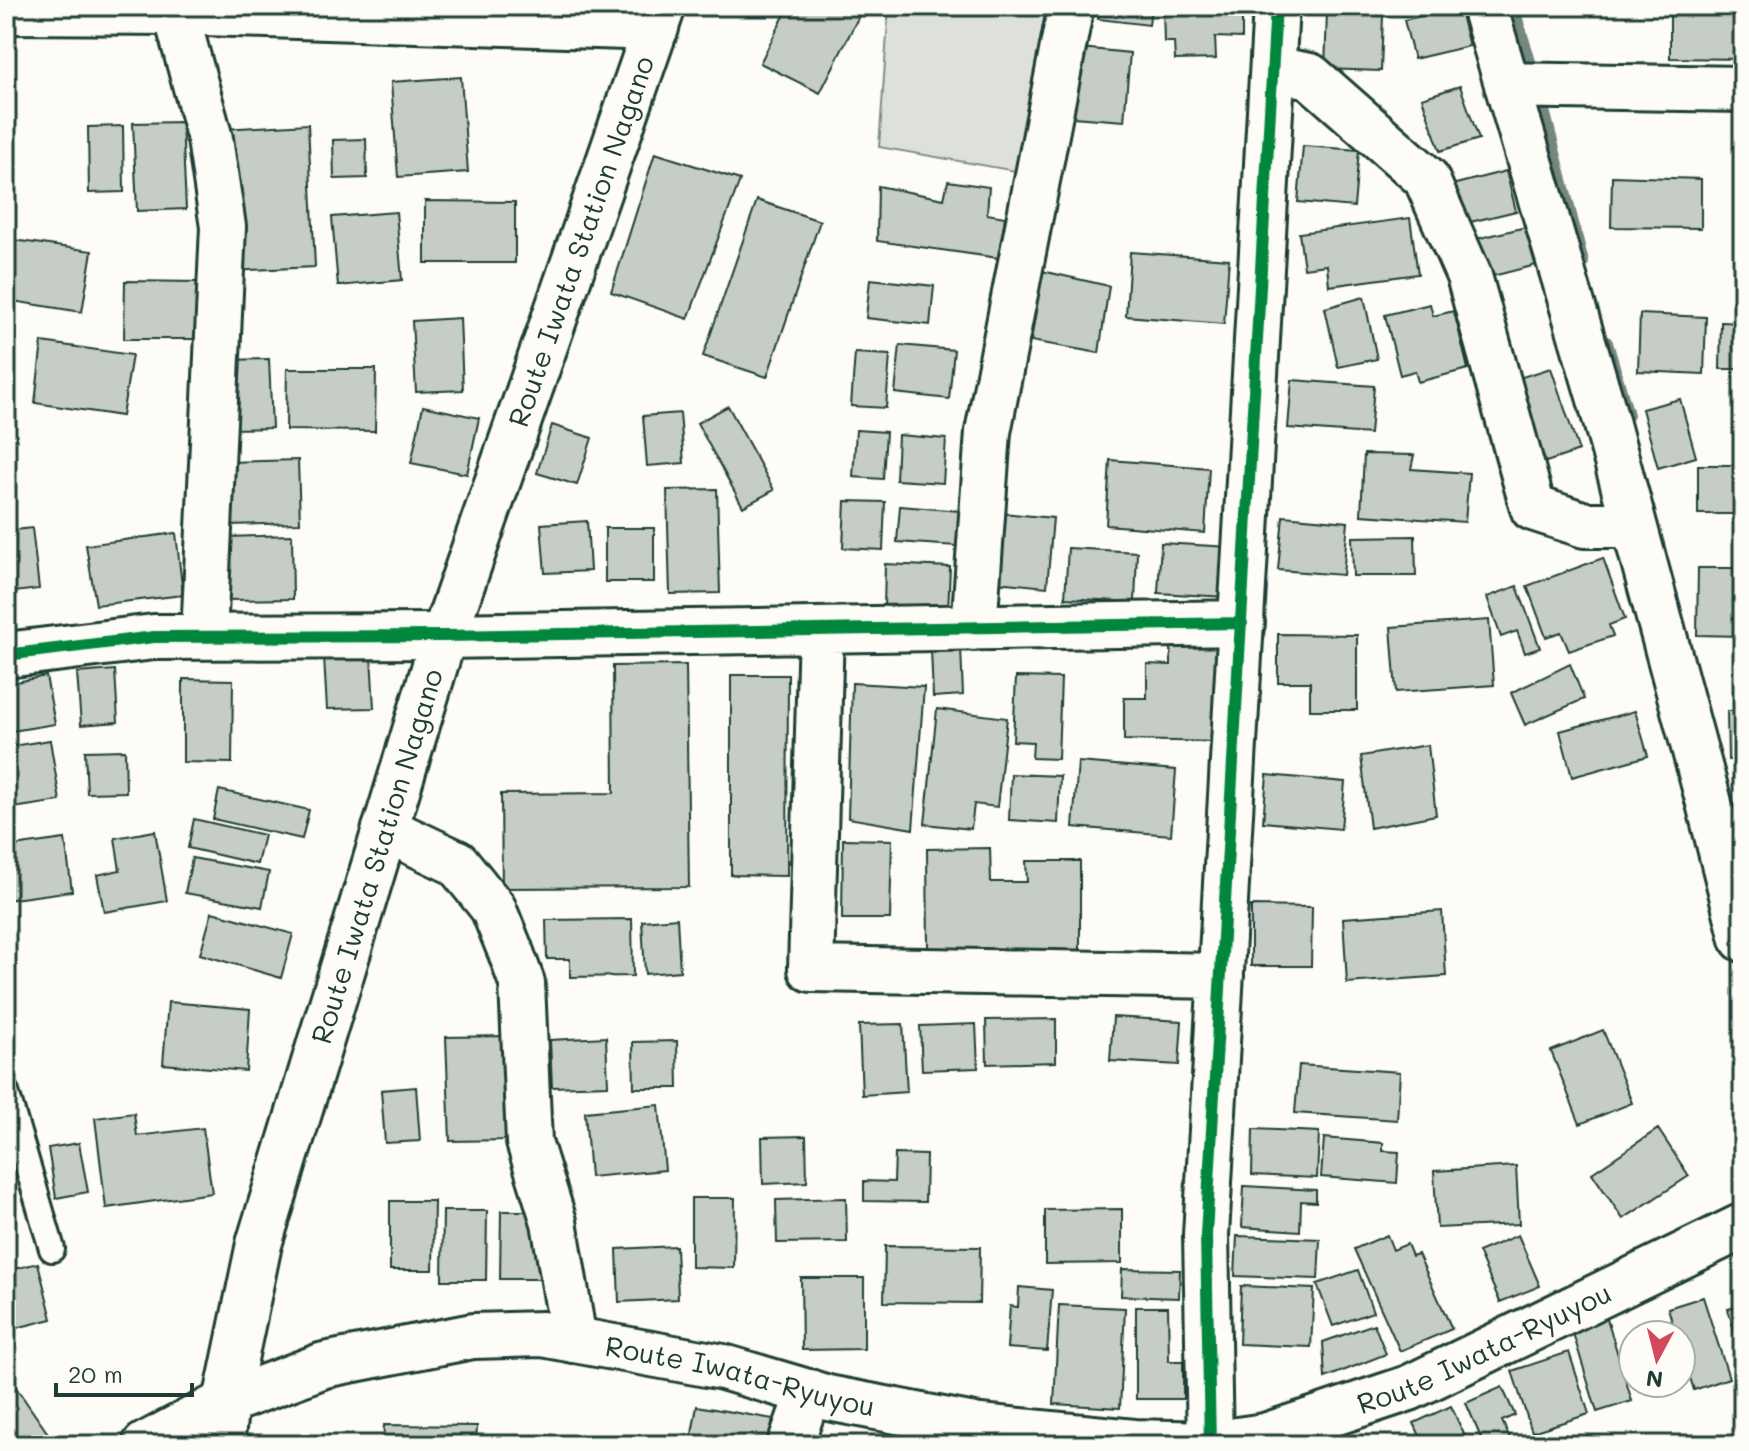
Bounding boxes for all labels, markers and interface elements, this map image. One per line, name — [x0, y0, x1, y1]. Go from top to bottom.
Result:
street label: Route Iwata Station Nagano — [499, 51, 661, 431]
street label: Route Iwata Station Nagano — [302, 664, 450, 1048]
street label: Route Iwata-Ryuyou — [1352, 1274, 1617, 1421]
north arrow — [1617, 1319, 1697, 1399]
street label: Route Iwata-Ryuyou — [603, 1327, 878, 1424]
scale bar — [56, 1347, 192, 1397]
text: 20 m — [68, 1358, 123, 1389]
text: N — [1644, 1364, 1665, 1395]

